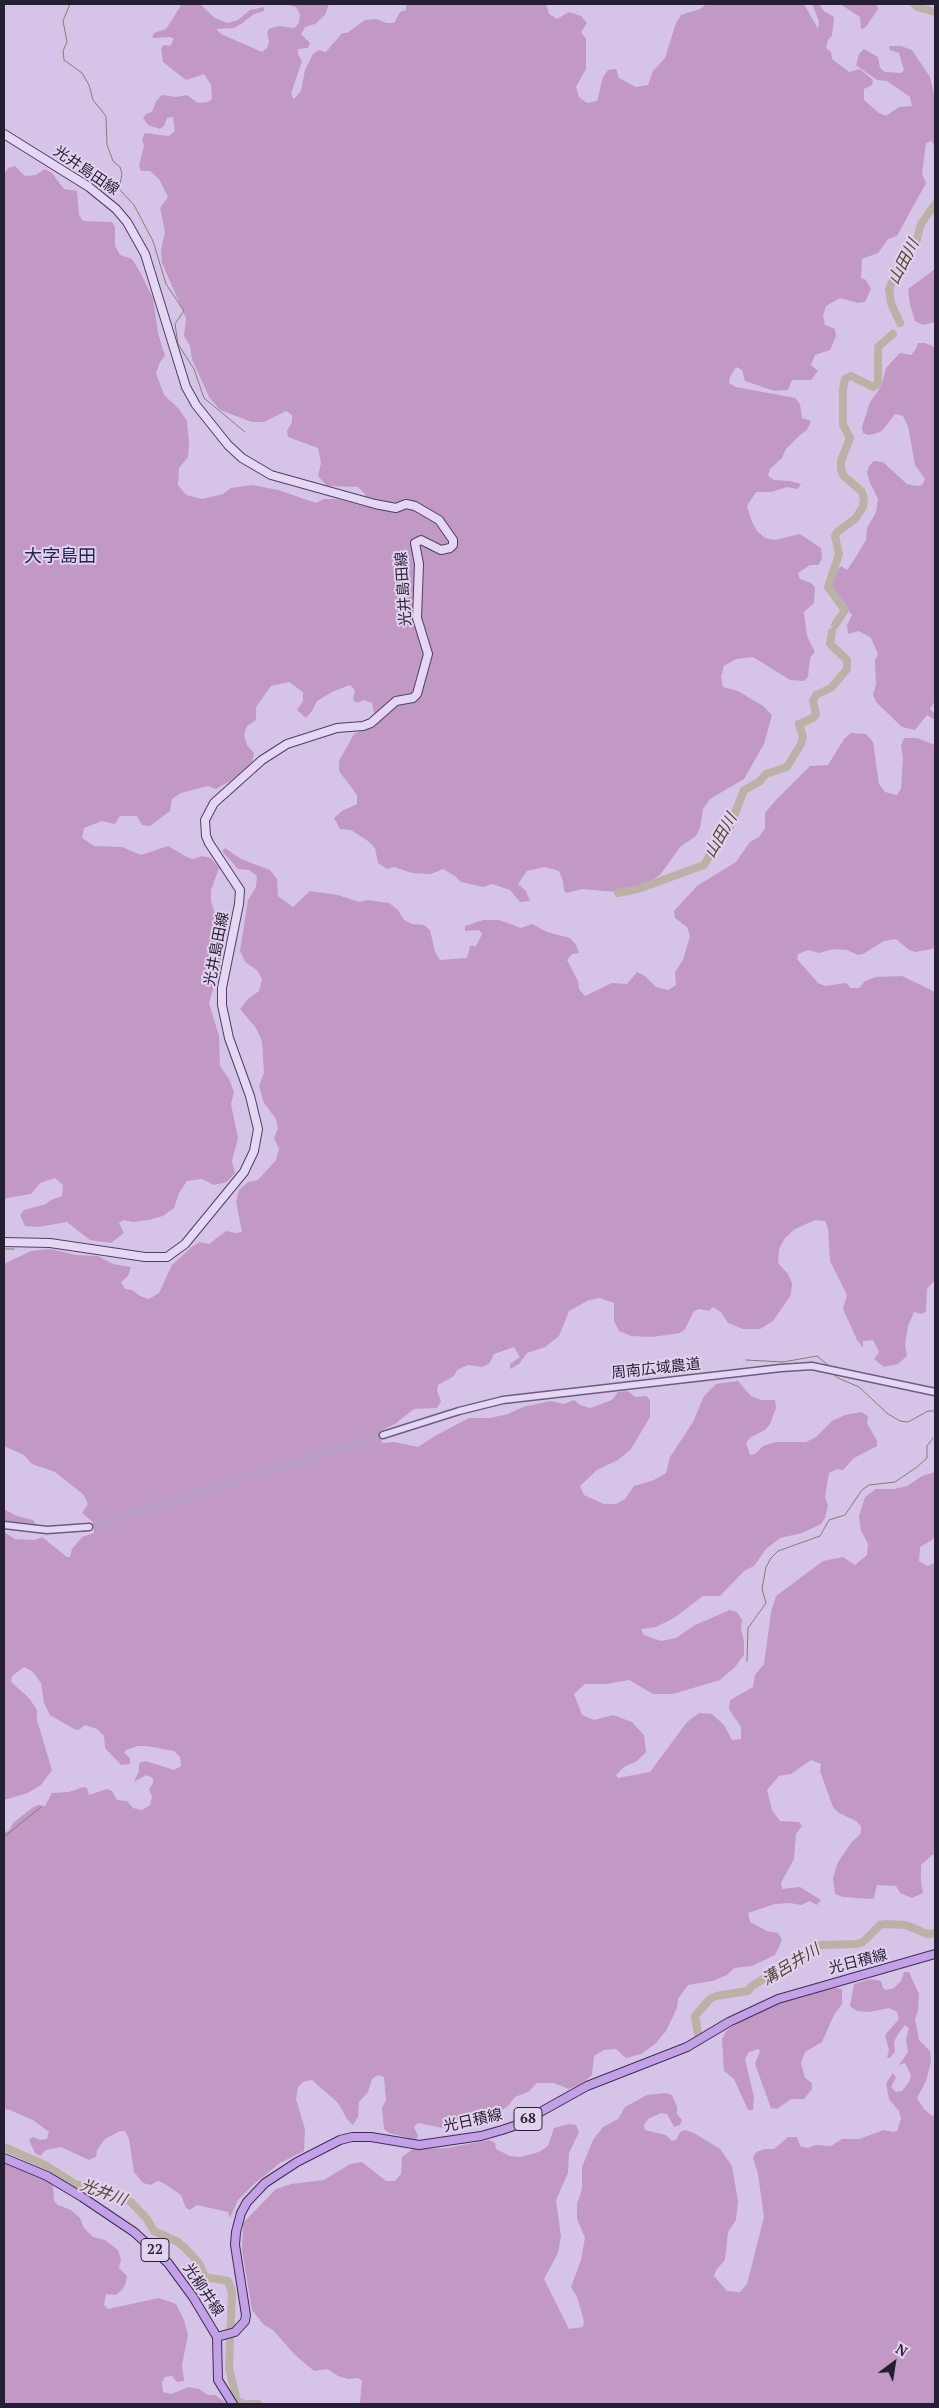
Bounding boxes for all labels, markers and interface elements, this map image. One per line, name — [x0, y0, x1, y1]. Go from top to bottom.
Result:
street label: 光井島田線 — [50, 143, 122, 199]
water label: 山田川 — [885, 236, 923, 288]
district label: 大字島田 — [24, 546, 96, 568]
street label: 光井島田線 — [392, 551, 416, 627]
water label: 山田川 — [701, 810, 741, 862]
street label: 光井島田線 — [201, 910, 233, 988]
street label: 周南広域農道 — [610, 1355, 702, 1383]
water label: 溝呂井川 — [759, 1940, 823, 1990]
street label: 光日積線 — [827, 1946, 889, 1978]
street label: 光日積線 — [442, 2106, 504, 2136]
road number: 68 — [514, 2108, 542, 2130]
water label: 光井川 — [77, 2176, 129, 2210]
road number: 22 — [141, 2238, 169, 2262]
street label: 光柳井線 — [179, 2260, 227, 2320]
north arrow — [869, 2338, 919, 2388]
text: N — [893, 2339, 911, 2361]

